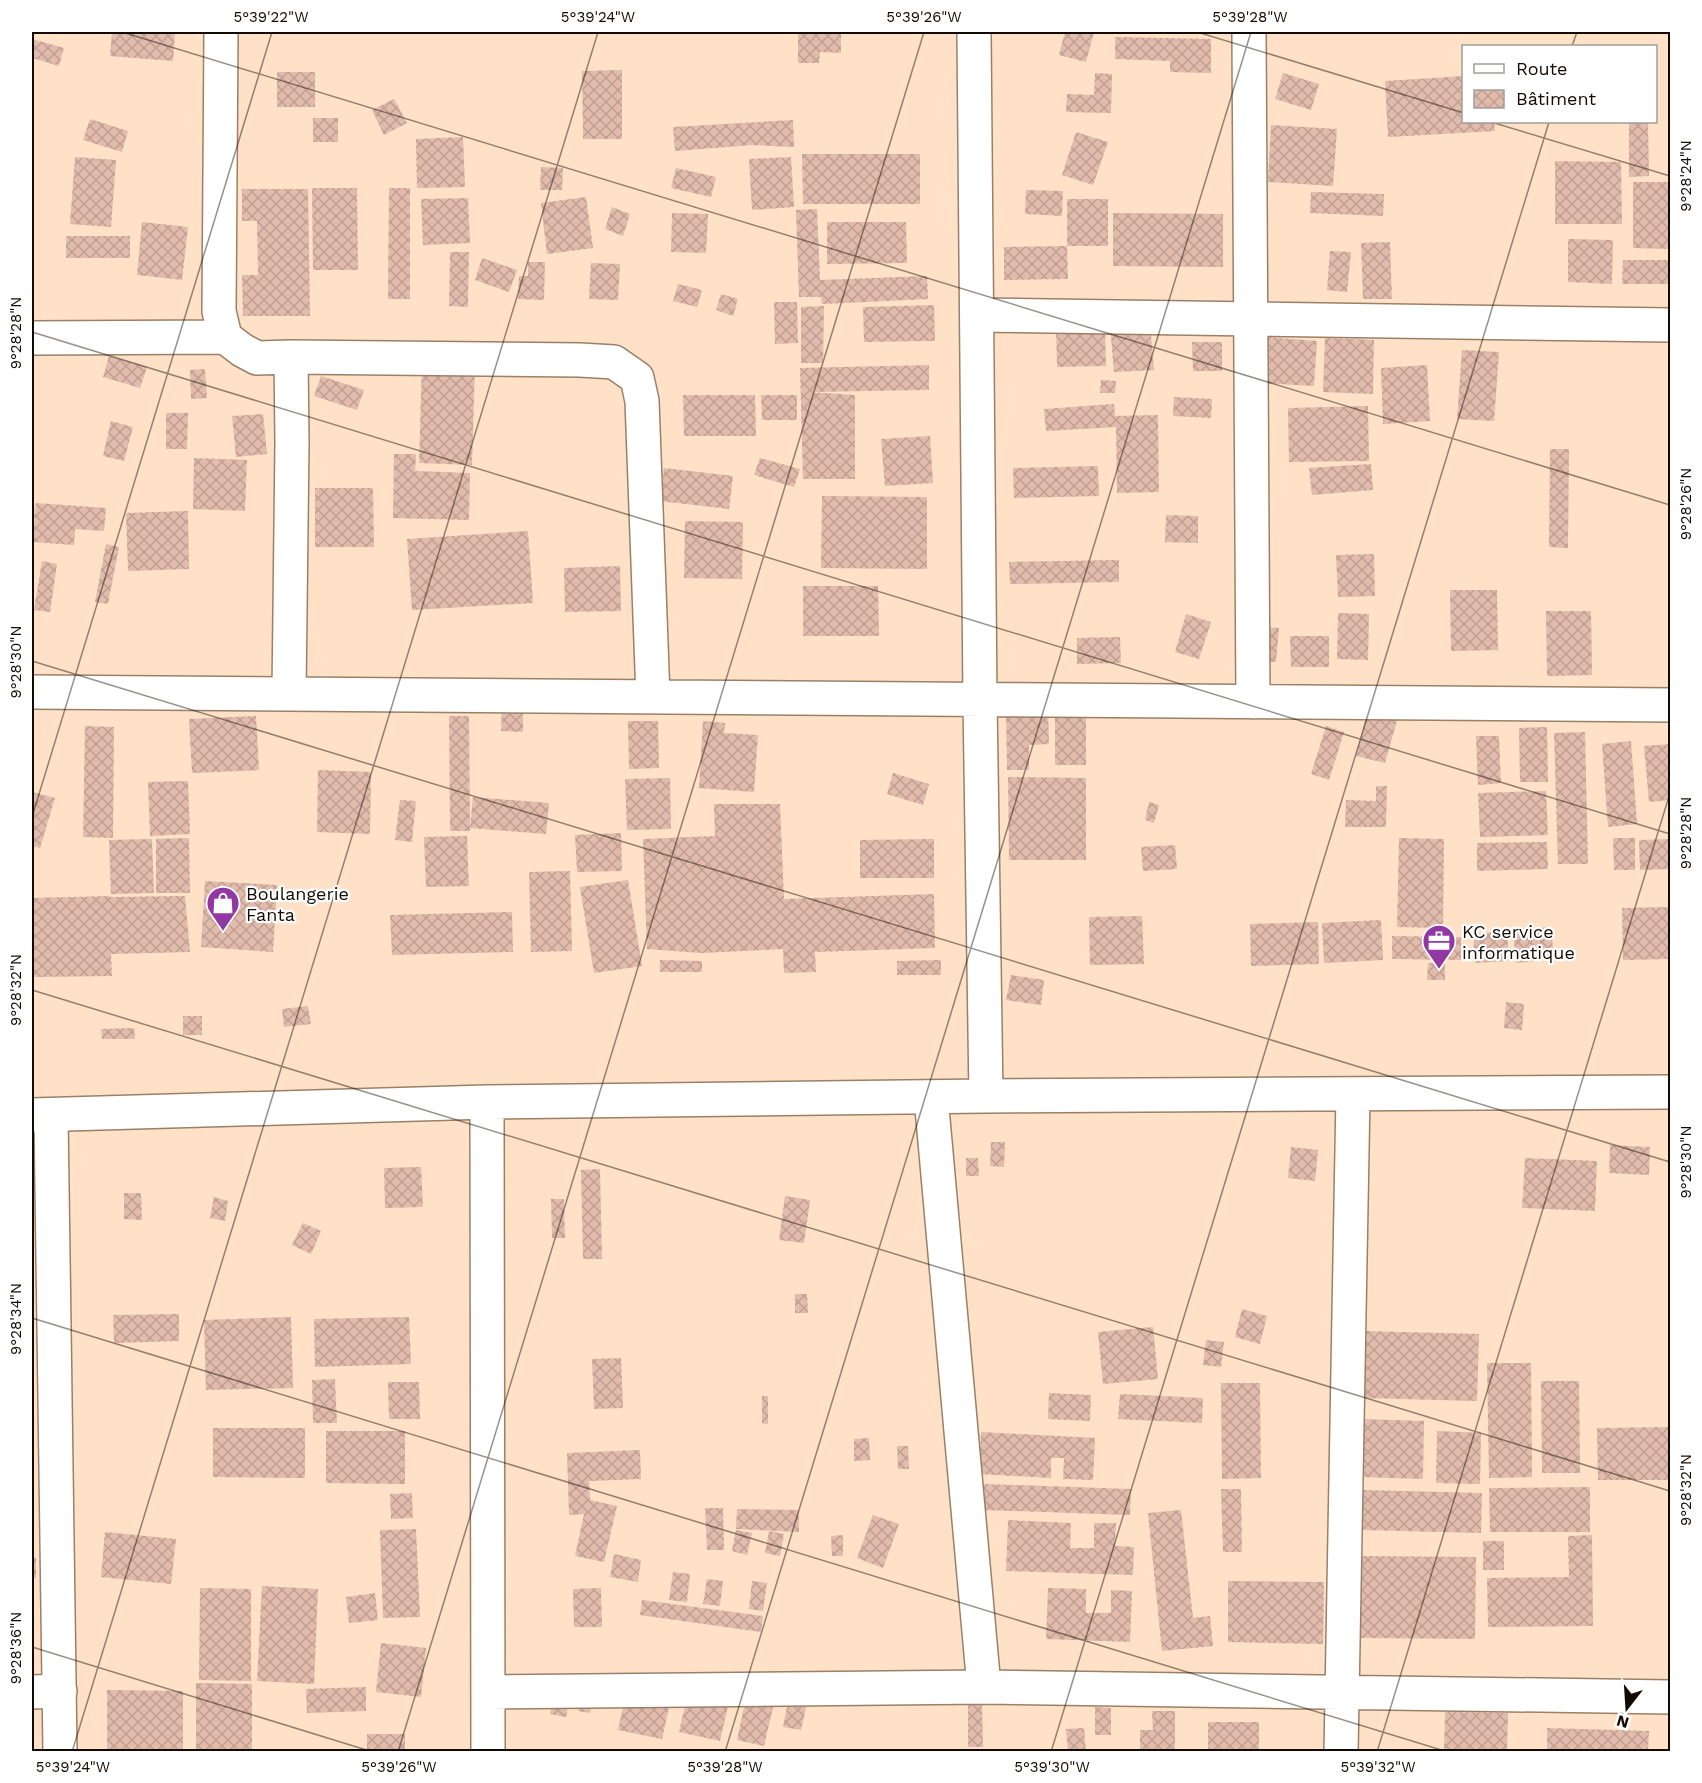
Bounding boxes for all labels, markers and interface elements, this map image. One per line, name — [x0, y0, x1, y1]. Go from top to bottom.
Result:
text: 5°39'22"W — [233, 8, 309, 26]
text: 5°39'24"W — [561, 8, 635, 26]
text: 5°39'26"W — [886, 8, 962, 26]
text: 5°39'28"W — [1212, 8, 1288, 26]
legend — [1462, 45, 1657, 123]
text: Route — [1516, 58, 1568, 79]
text: Bâtiment — [1516, 88, 1596, 109]
text: 9°28'24"N — [1677, 140, 1695, 212]
text: 9°28'28"N — [7, 297, 25, 369]
text: 9°28'26"N — [1677, 468, 1695, 540]
text: 9°28'30"N — [7, 626, 25, 698]
text: 9°28'28"N — [1677, 797, 1695, 869]
place label: Boulangerie Fanta — [246, 883, 349, 925]
shop icon: Boulangerie Fanta — [205, 885, 241, 932]
place label: KC service informatique — [1462, 921, 1575, 963]
office icon: KC service informatique — [1421, 923, 1457, 970]
text: 9°28'32"N — [7, 954, 25, 1026]
text: 9°28'30"N — [1677, 1126, 1695, 1198]
text: 9°28'34"N — [7, 1283, 25, 1355]
text: 9°28'32"N — [1677, 1454, 1695, 1526]
text: 9°28'36"N — [7, 1612, 25, 1684]
north arrow — [1597, 1678, 1657, 1738]
text: N — [1614, 1711, 1631, 1733]
text: 5°39'24"W — [36, 1758, 110, 1776]
text: 5°39'26"W — [361, 1758, 437, 1776]
text: 5°39'28"W — [687, 1758, 763, 1776]
text: 5°39'30"W — [1014, 1758, 1090, 1776]
text: 5°39'32"W — [1340, 1758, 1416, 1776]

